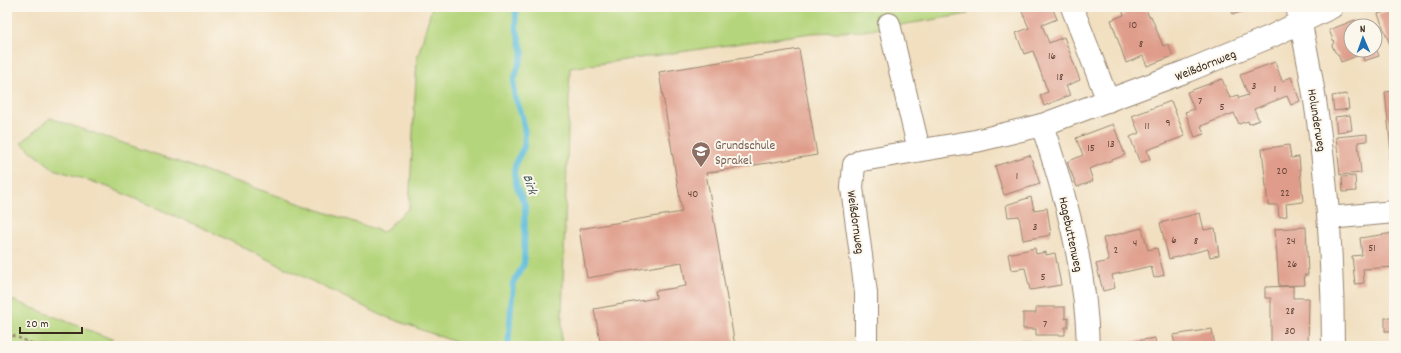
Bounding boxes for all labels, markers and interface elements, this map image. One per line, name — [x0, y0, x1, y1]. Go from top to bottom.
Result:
house number: 10 — [1129, 18, 1137, 34]
north arrow — [1343, 18, 1383, 58]
text: N — [1360, 22, 1366, 38]
house number: 8 — [1139, 37, 1143, 53]
street label: Weißdornweg — [1173, 45, 1240, 87]
house number: 16 — [1048, 49, 1056, 65]
house number: 18 — [1057, 70, 1063, 86]
house number: 3 — [1252, 79, 1257, 95]
house number: 1 — [1274, 82, 1276, 98]
street label: Holunderweg — [1301, 88, 1330, 154]
house number: 7 — [1198, 94, 1202, 110]
house number: 5 — [1219, 100, 1225, 116]
house number: 9 — [1165, 116, 1171, 132]
house number: 11 — [1145, 119, 1149, 135]
place label: Grundschule Sprakel — [715, 137, 775, 171]
house number: 13 — [1107, 137, 1115, 153]
school or university icon: Grundschule Sprakel — [690, 140, 712, 168]
house number: 15 — [1087, 141, 1095, 157]
house number: 20 — [1277, 164, 1287, 180]
house number: 1 — [1016, 169, 1018, 185]
water label: Birk — [517, 172, 542, 198]
house number: 22 — [1280, 186, 1290, 202]
house number: 40 — [688, 187, 698, 203]
street label: Weißdornweg — [841, 189, 868, 256]
street label: Hagebuttenweg — [1052, 195, 1087, 274]
house number: 3 — [1033, 220, 1038, 236]
house number: 6 — [1171, 233, 1177, 249]
house number: 8 — [1194, 234, 1198, 250]
house number: 24 — [1286, 234, 1296, 250]
house number: 4 — [1133, 236, 1137, 252]
house number: 51 — [1368, 241, 1376, 257]
house number: 2 — [1114, 243, 1119, 259]
house number: 26 — [1287, 257, 1297, 273]
house number: 5 — [1040, 270, 1046, 286]
house number: 28 — [1285, 304, 1295, 320]
scale bar — [20, 309, 82, 335]
text: 20 m — [26, 316, 49, 333]
house number: 7 — [1043, 317, 1047, 333]
house number: 30 — [1285, 324, 1295, 340]

